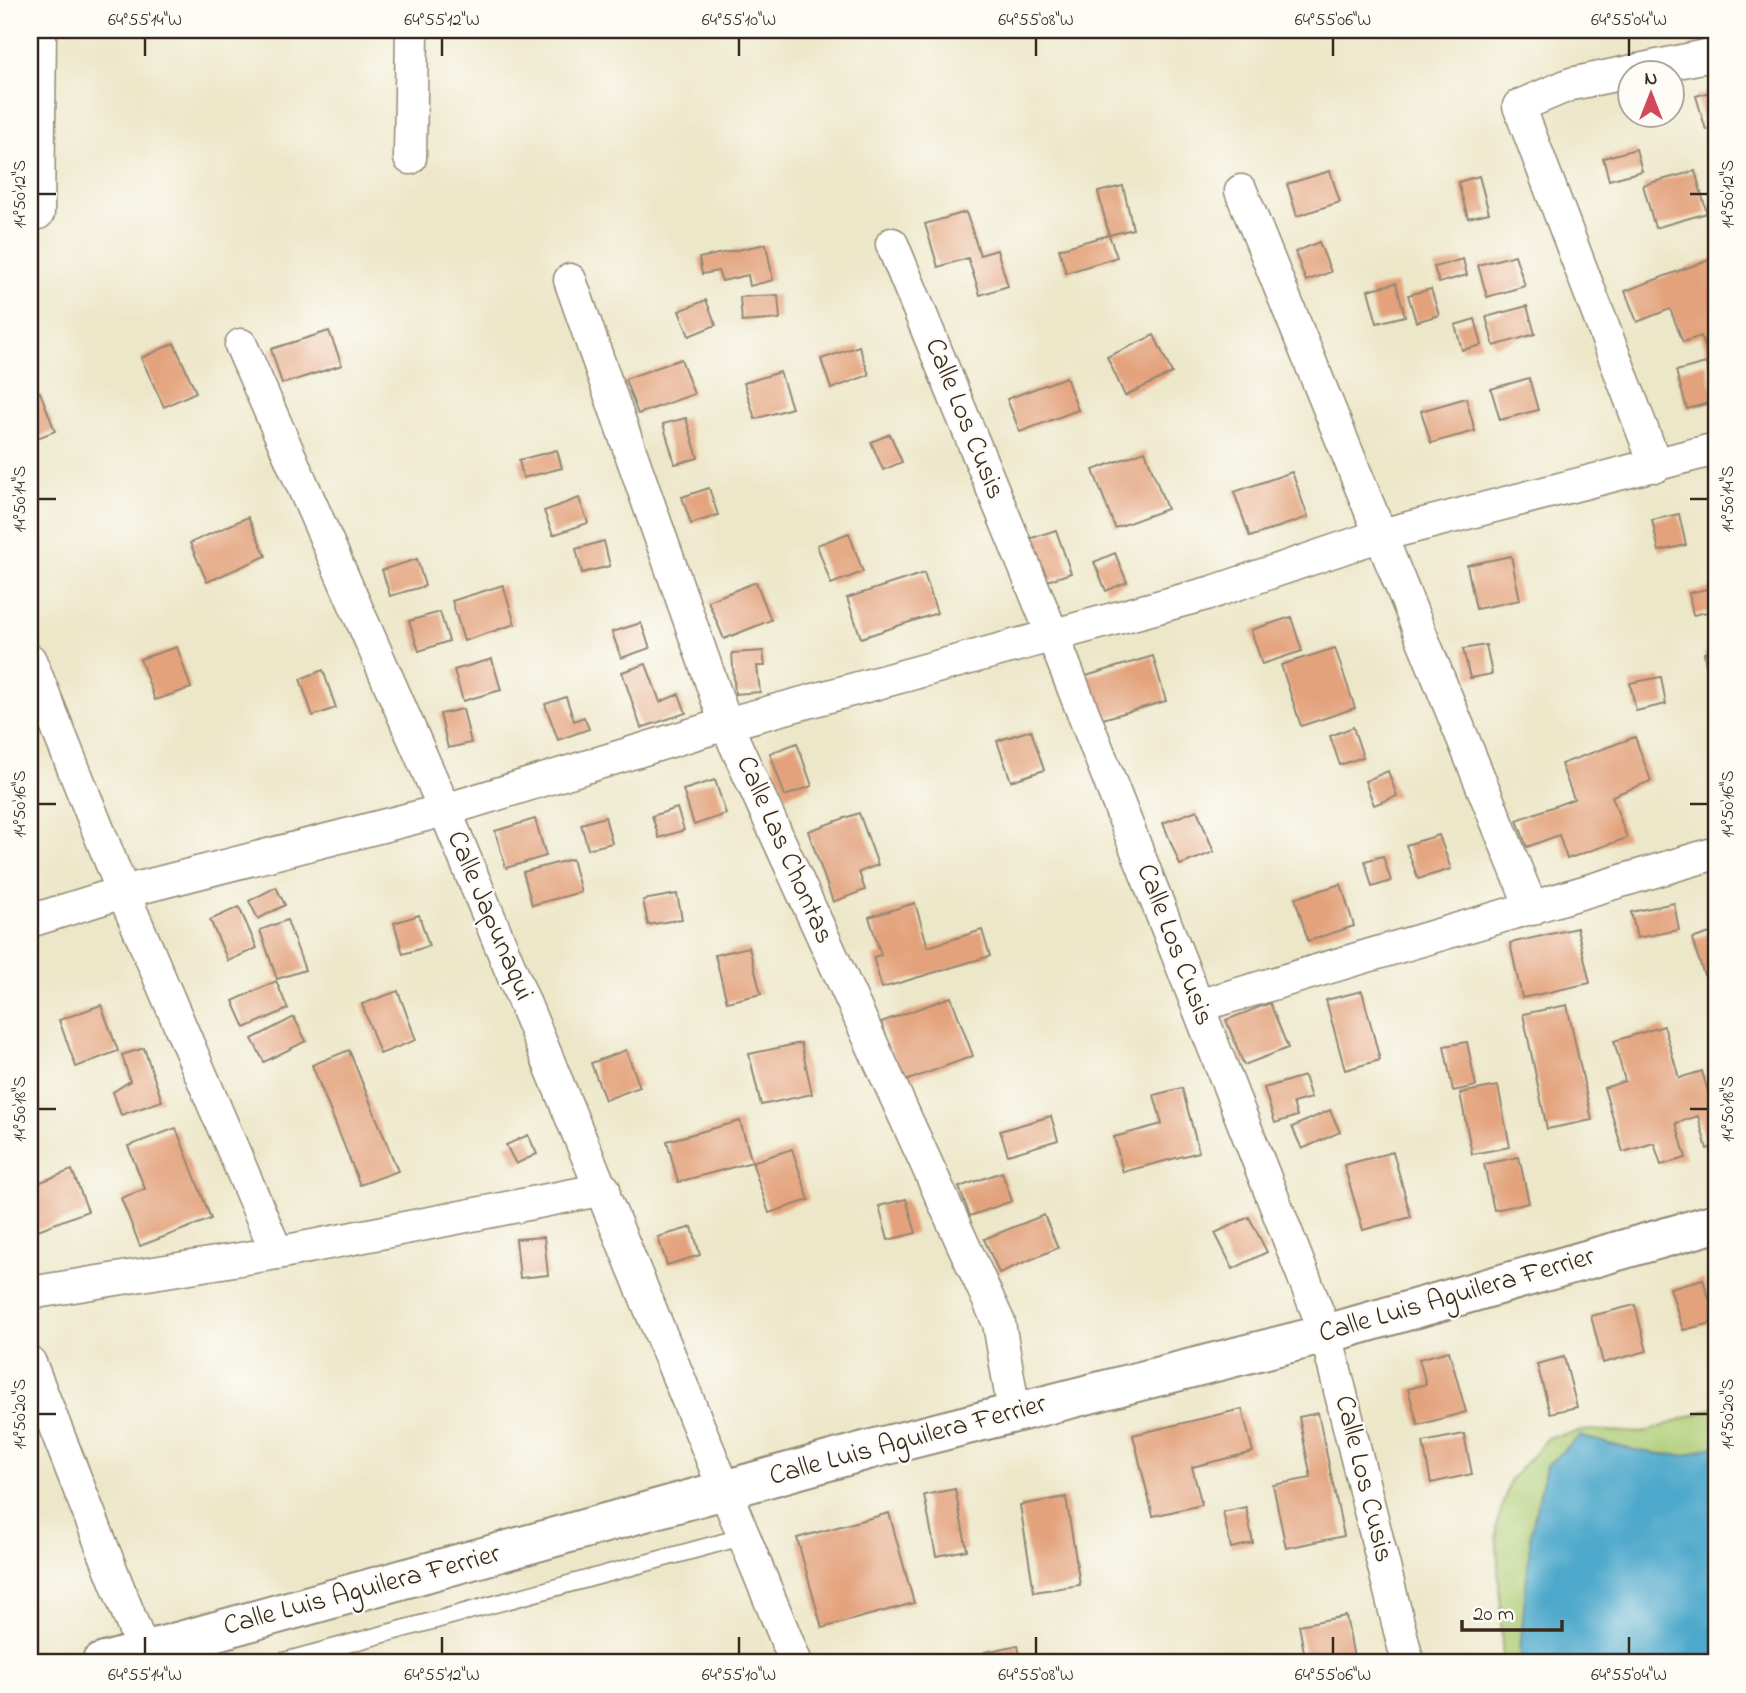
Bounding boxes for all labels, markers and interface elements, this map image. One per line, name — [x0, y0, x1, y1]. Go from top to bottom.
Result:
text: 64°55'14"W — [108, 8, 182, 34]
text: 64°55'12"W — [404, 8, 480, 34]
text: 64°55'10"W — [702, 8, 776, 34]
text: 64°55'08"W — [998, 8, 1074, 34]
text: 64°55'06"W — [1295, 8, 1371, 34]
text: 64°55'04"W — [1591, 8, 1667, 34]
north arrow — [1616, 60, 1686, 130]
text: N — [1645, 66, 1658, 93]
text: 14°50'12"S — [8, 160, 34, 228]
text: 14°50'12"S — [1716, 160, 1742, 228]
street label: Calle Los Cusis — [913, 332, 1015, 506]
text: 14°50'14"S — [8, 466, 34, 532]
text: 14°50'14"S — [1716, 466, 1742, 532]
street label: Calle Las Chontas — [724, 749, 844, 951]
text: 14°50'16"S — [8, 770, 34, 838]
text: 14°50'16"S — [1716, 770, 1742, 838]
street label: Calle Japunaqui — [435, 825, 543, 1007]
street label: Calle Los Cusis — [1124, 858, 1224, 1032]
text: 14°50'18"S — [8, 1076, 34, 1142]
text: 14°50'18"S — [1716, 1076, 1742, 1142]
street label: Calle Luis Aguilera Ferrier — [1314, 1237, 1600, 1355]
text: 14°50'20"S — [8, 1379, 34, 1449]
text: 14°50'20"S — [1716, 1379, 1742, 1449]
street label: Calle Luis Aguilera Ferrier — [765, 1384, 1051, 1498]
street label: Calle Los Cusis — [1322, 1391, 1404, 1567]
street label: Calle Luis Aguilera Ferrier — [219, 1534, 505, 1648]
scale bar — [1462, 1588, 1562, 1632]
text: 20 m — [1473, 1600, 1514, 1630]
text: 64°55'14"W — [108, 1663, 182, 1689]
text: 64°55'12"W — [404, 1663, 480, 1689]
text: 64°55'10"W — [702, 1663, 776, 1689]
text: 64°55'08"W — [998, 1663, 1074, 1689]
text: 64°55'06"W — [1295, 1663, 1371, 1689]
text: 64°55'04"W — [1591, 1663, 1667, 1689]

